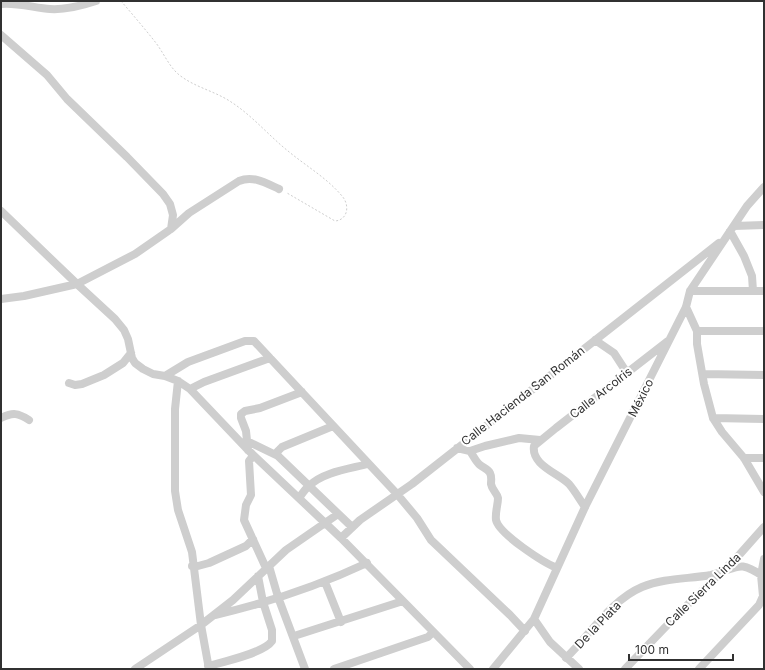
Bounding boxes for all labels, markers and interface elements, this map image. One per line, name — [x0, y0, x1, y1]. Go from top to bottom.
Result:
street label: Calle Hacienda San Román — [458, 343, 587, 449]
street label: Calle Arcoíris — [566, 364, 635, 422]
street label: México — [625, 376, 657, 419]
street label: Calle Sierra Linda — [662, 550, 744, 630]
street label: De la Plata — [571, 598, 624, 651]
scale bar — [629, 636, 733, 662]
text: 100 m — [635, 642, 669, 657]

